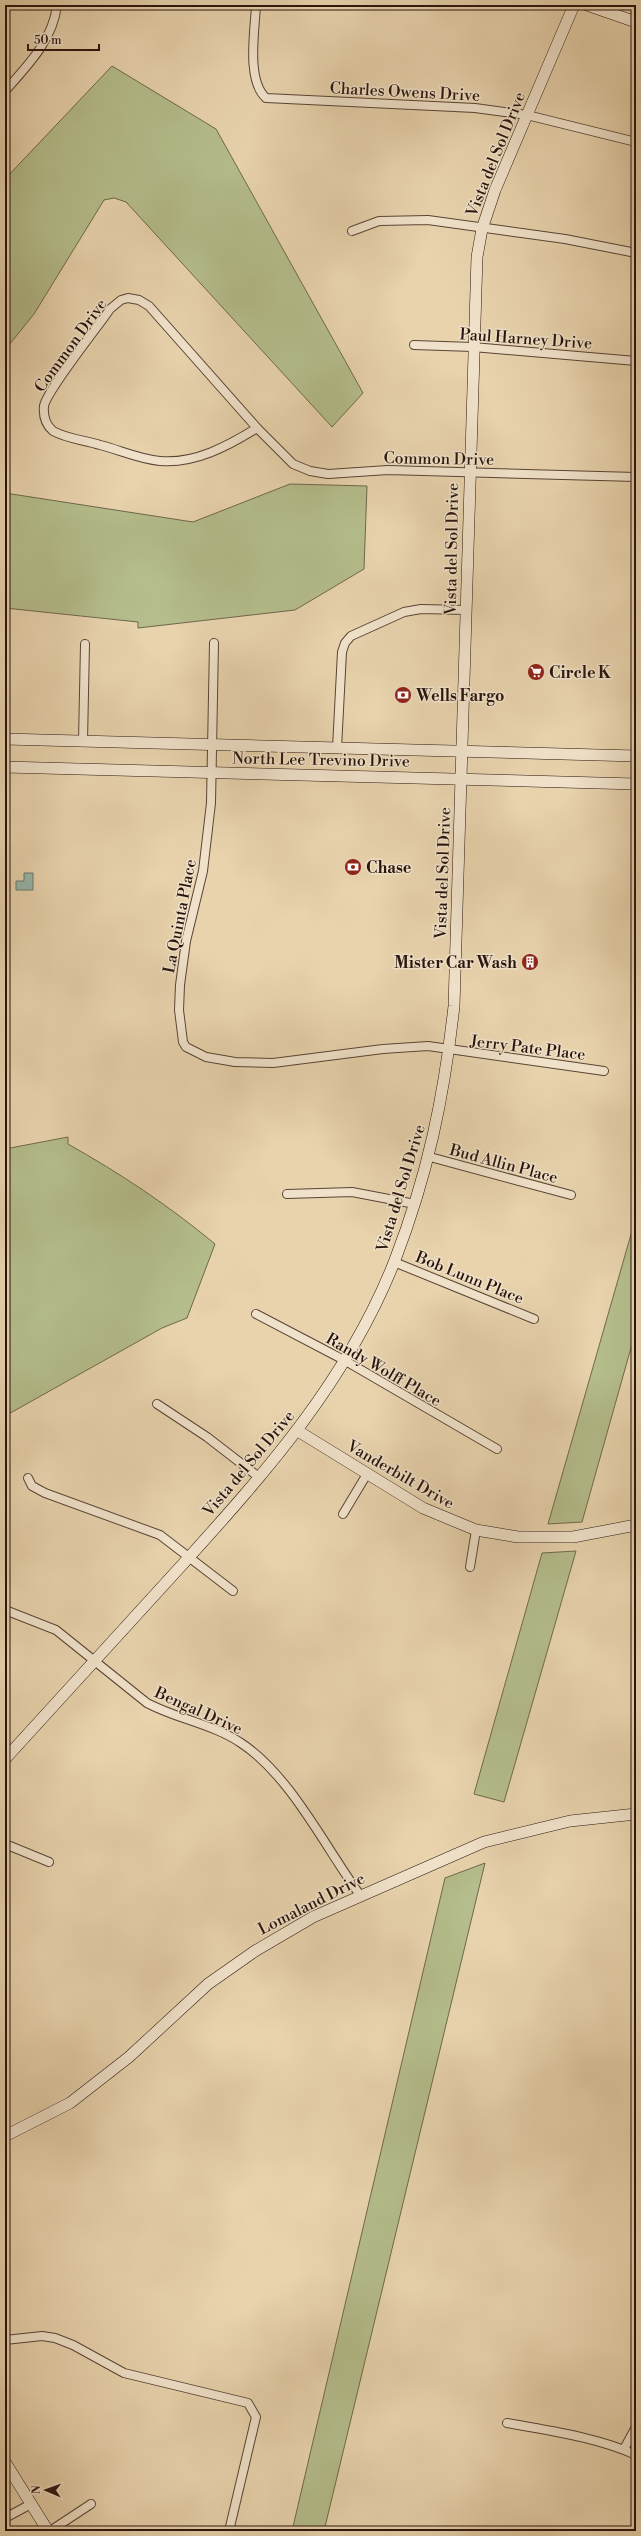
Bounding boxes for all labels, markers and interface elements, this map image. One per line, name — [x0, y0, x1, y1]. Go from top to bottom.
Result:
scale bar — [28, 26, 99, 52]
text: 50 m — [34, 33, 62, 48]
street label: Charles Owens Drive — [329, 78, 481, 106]
street label: Vista del Sol Drive — [461, 89, 530, 220]
street label: Common Drive — [30, 295, 111, 396]
street label: Paul Harney Drive — [459, 324, 593, 354]
street label: Common Drive — [384, 448, 494, 470]
street label: Vista del Sol Drive — [441, 483, 463, 616]
supermarket icon: Circle K — [526, 662, 546, 682]
place label: Circle K — [549, 663, 612, 683]
bank icon: Wells Fargo — [393, 685, 413, 705]
place label: Wells Fargo — [415, 686, 504, 706]
street label: North Lee Trevino Drive — [232, 748, 410, 772]
street label: Vista del Sol Drive — [431, 807, 455, 941]
bank icon: Chase — [343, 857, 363, 877]
street label: La Quinta Place — [159, 858, 201, 975]
place label: Chase — [366, 858, 412, 878]
building icon: Mister Car Wash — [520, 952, 540, 972]
place label: Mister Car Wash — [394, 953, 517, 973]
street label: Jerry Pate Place — [468, 1031, 587, 1065]
street label: Vista del Sol Drive — [372, 1122, 430, 1255]
street label: Bud Allin Place — [446, 1140, 560, 1188]
street label: Bob Lunn Place — [412, 1247, 527, 1309]
street label: Randy Wolff Place — [322, 1329, 445, 1411]
street label: Vista del Sol Drive — [198, 1407, 299, 1522]
street label: Vanderbilt Drive — [342, 1436, 458, 1514]
street label: Bengal Drive — [151, 1682, 246, 1739]
street label: Lomaland Drive — [255, 1868, 368, 1939]
north arrow — [26, 2470, 66, 2510]
text: N — [30, 2485, 44, 2494]

